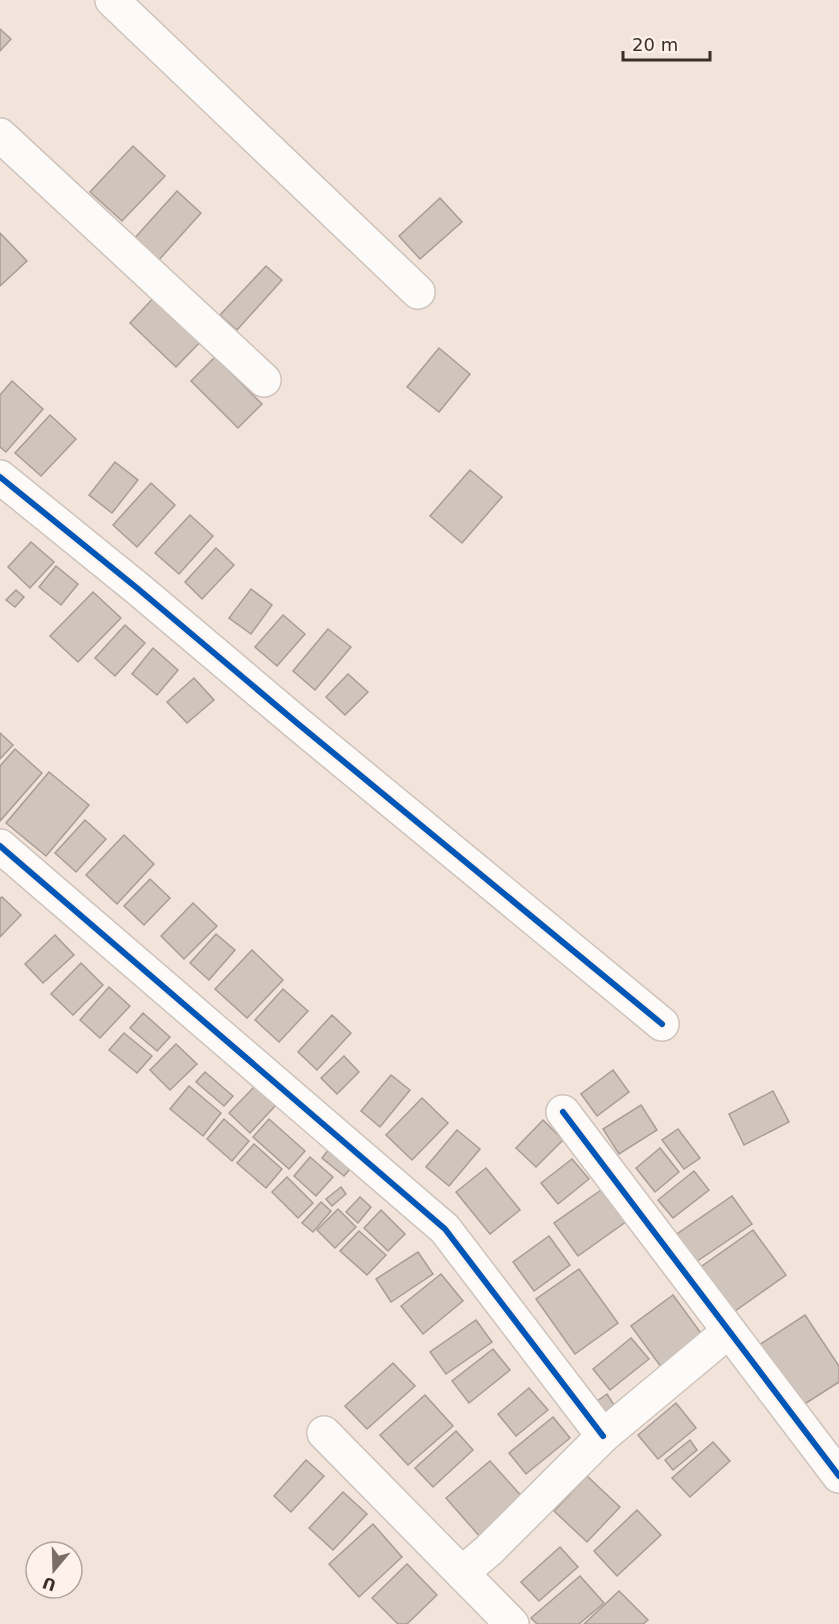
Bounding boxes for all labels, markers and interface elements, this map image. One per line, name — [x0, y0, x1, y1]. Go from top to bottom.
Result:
scale bar — [623, 24, 710, 62]
text: 20 m — [632, 34, 678, 55]
north arrow — [24, 1540, 84, 1600]
text: U — [40, 1573, 59, 1595]

